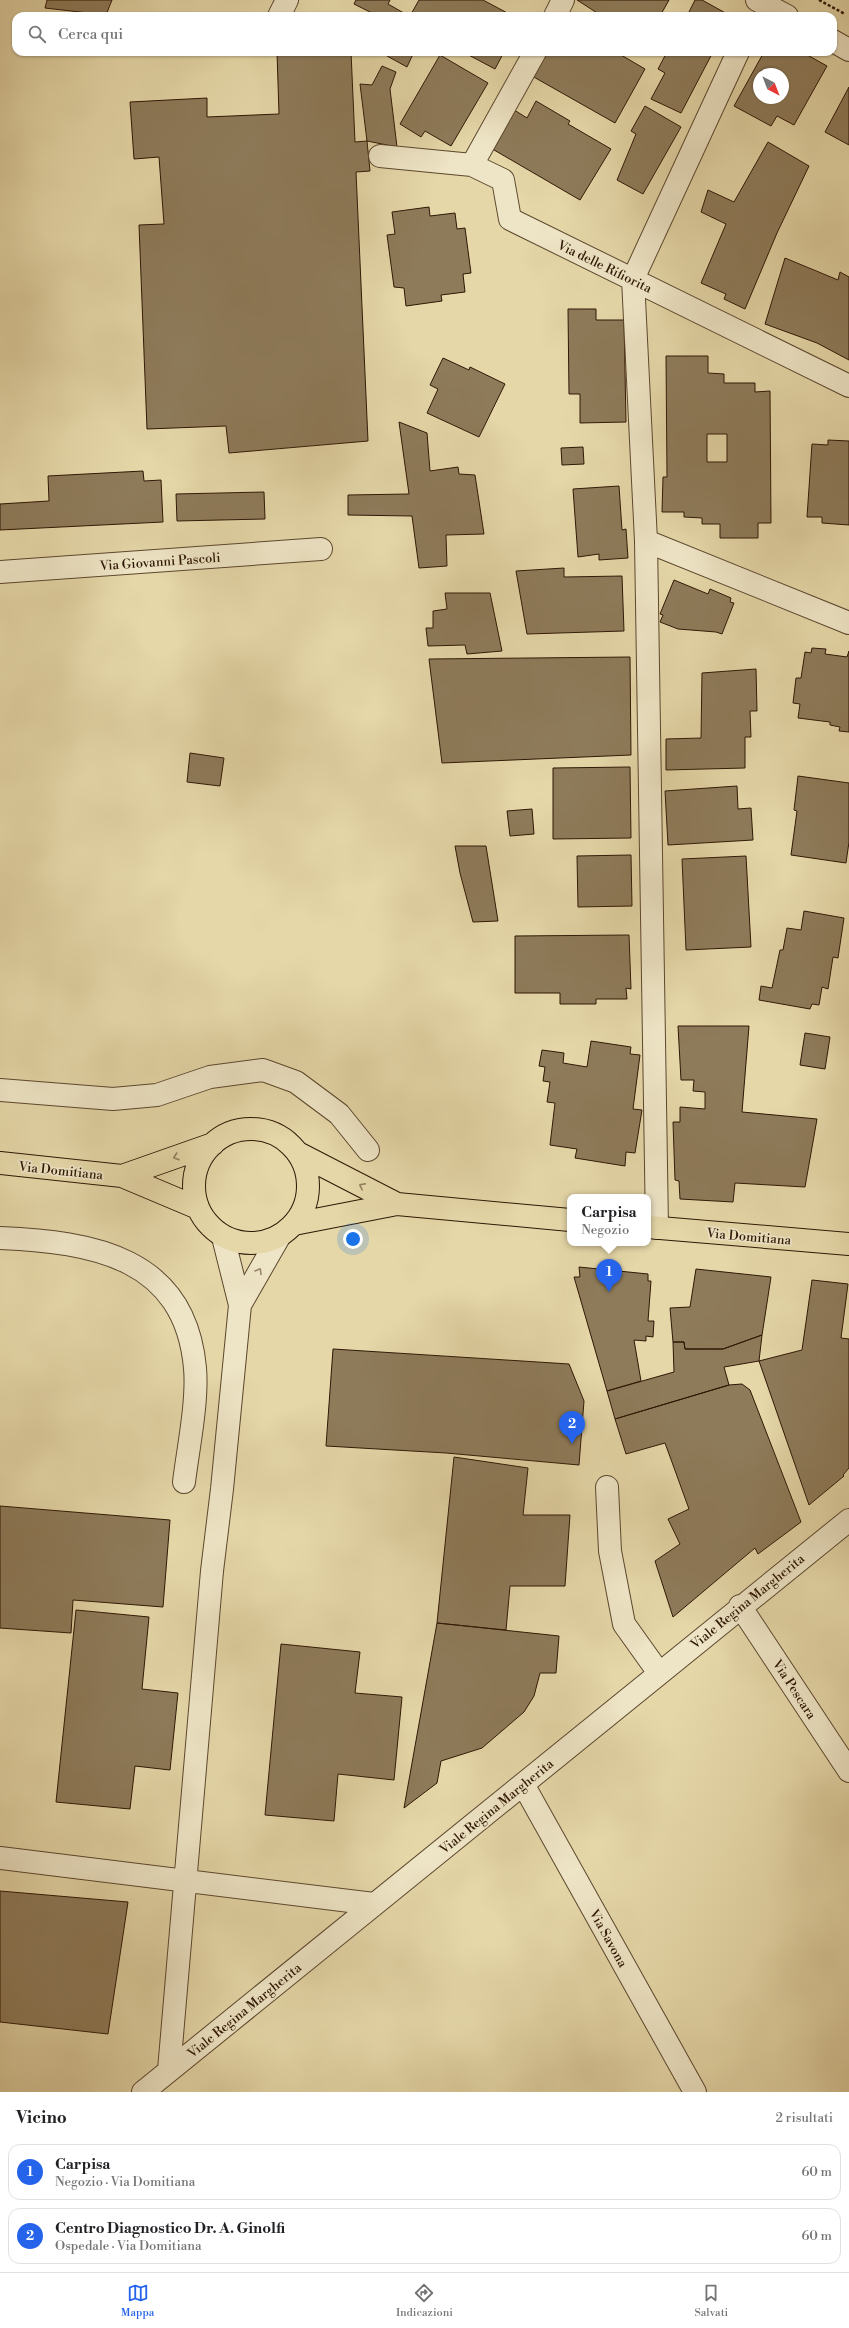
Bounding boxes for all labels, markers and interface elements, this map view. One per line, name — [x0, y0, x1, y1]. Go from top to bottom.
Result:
search box — [12, 12, 837, 56]
icon: search — [26, 23, 48, 45]
text: Cerca qui — [58, 25, 123, 44]
north arrow — [753, 68, 789, 104]
street label: Via delle Rifiorita — [554, 237, 655, 297]
street label: Via Giovanni Pascoli — [98, 550, 221, 574]
one-way arrow — [173, 1152, 180, 1160]
street label: Via Domitiana — [17, 1159, 104, 1183]
one-way arrow — [359, 1183, 366, 1191]
popup — [567, 1194, 651, 1246]
text: Carpisa — [581, 1203, 637, 1222]
text: Negozio — [581, 1222, 629, 1238]
street label: Via Domitiana — [705, 1225, 792, 1249]
your location — [343, 1229, 363, 1249]
pin: 1 — [596, 1259, 622, 1292]
one-way arrow — [254, 1268, 261, 1275]
pin: 2 — [559, 1411, 585, 1444]
street label: Viale Regina Margherita — [687, 1551, 808, 1653]
street label: Via Pescara — [768, 1656, 820, 1723]
street label: Viale Regina Margherita — [436, 1756, 557, 1858]
street label: Via Savona — [585, 1906, 631, 1971]
street label: Viale Regina Margherita — [184, 1960, 305, 2062]
text: Vicino — [16, 2107, 67, 2129]
text: 2 risultati — [776, 2110, 833, 2126]
text: Carpisa — [55, 2155, 110, 2174]
text: 1 — [27, 2164, 33, 2180]
text: 60 m — [801, 2164, 832, 2180]
text: Negozio · Via Domitiana — [55, 2174, 195, 2190]
text: Centro Diagnostico Dr. A. Ginolfi — [55, 2219, 285, 2238]
text: 2 — [26, 2228, 34, 2244]
text: 60 m — [801, 2228, 832, 2244]
text: Ospedale · Via Domitiana — [55, 2238, 202, 2254]
tab: Mappa — [121, 2282, 154, 2320]
tab: Indicazioni — [396, 2282, 453, 2320]
tab: Salvati — [694, 2282, 728, 2320]

